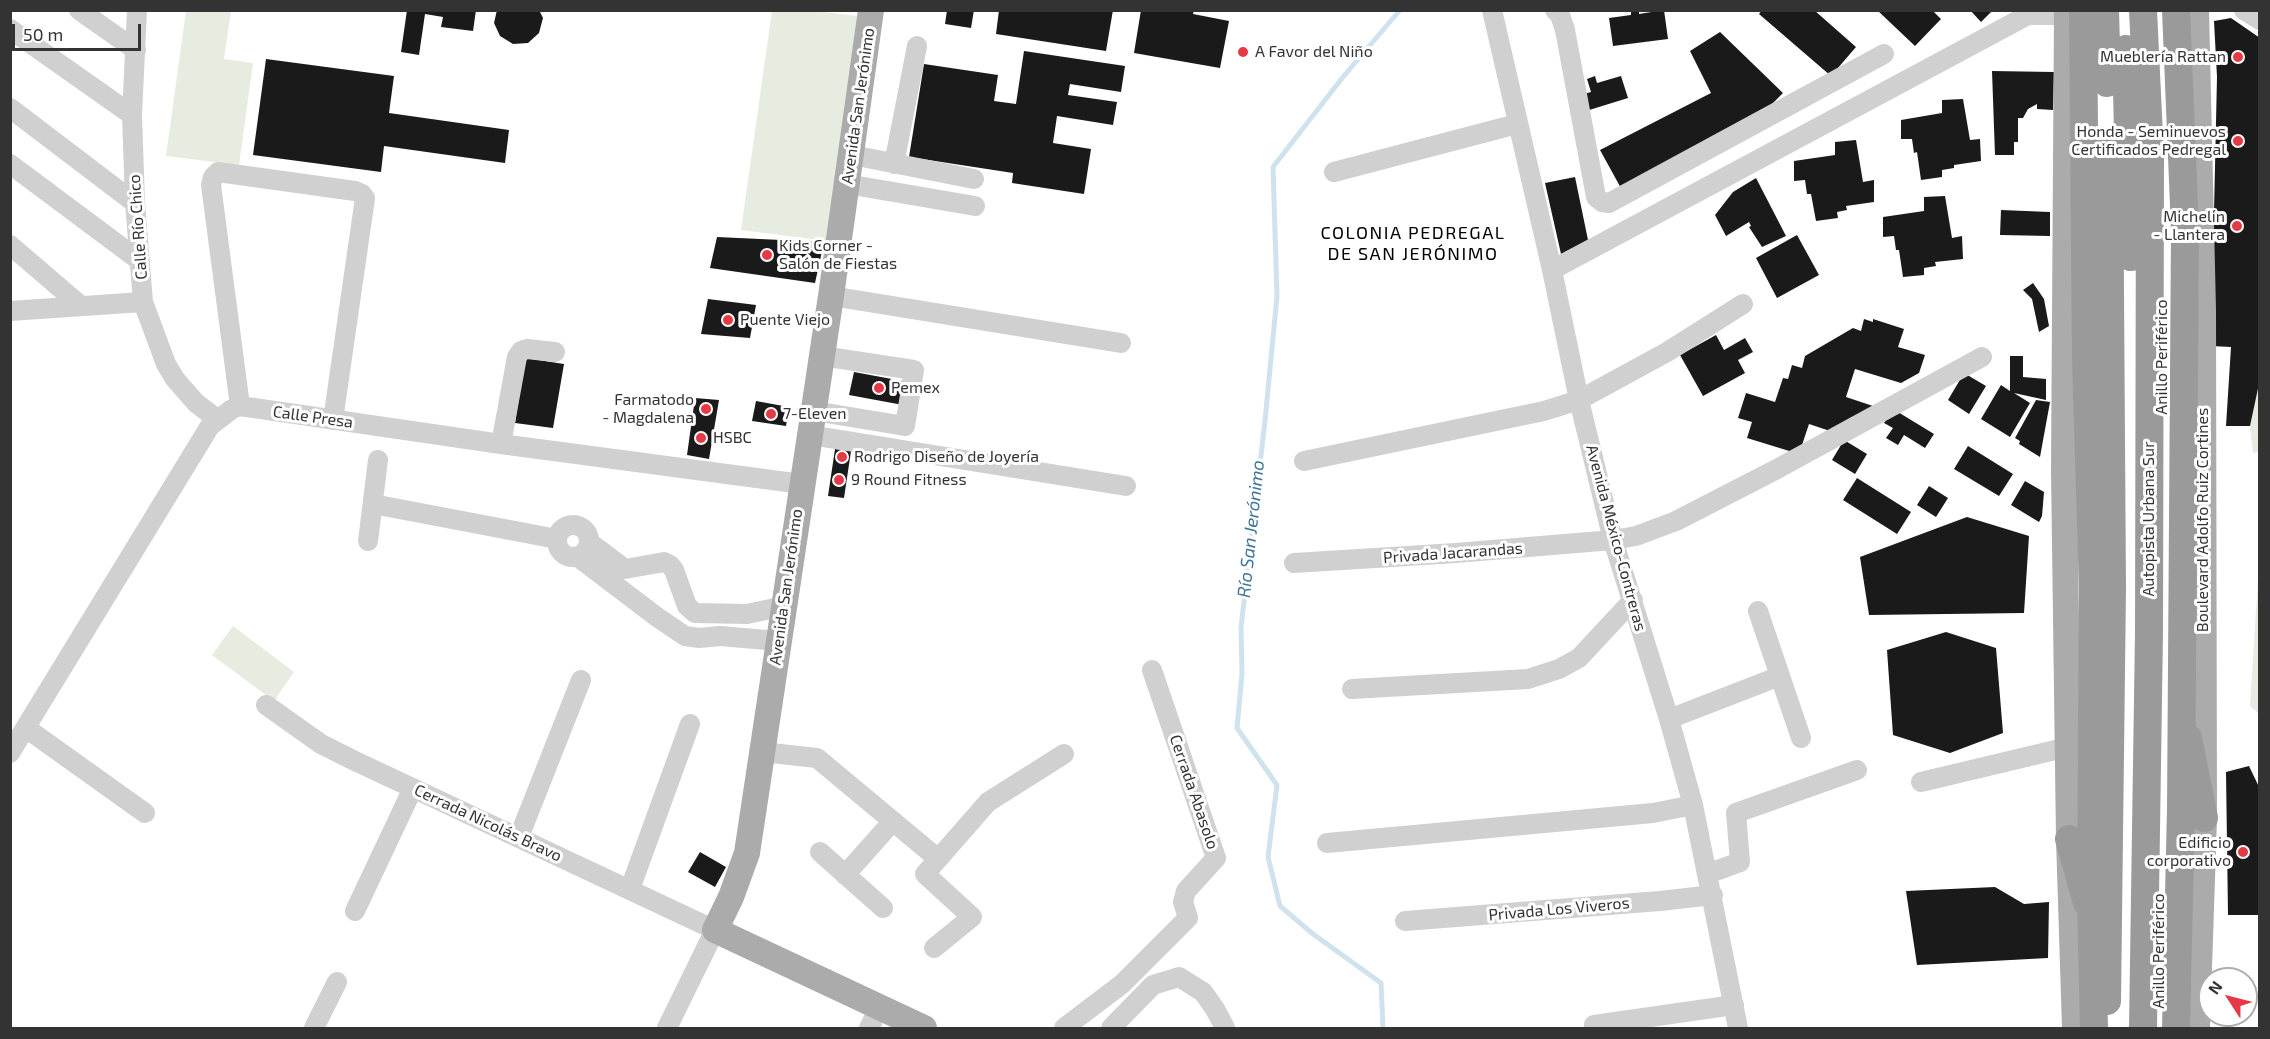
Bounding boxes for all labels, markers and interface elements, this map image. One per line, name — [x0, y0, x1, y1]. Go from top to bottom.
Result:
scale bar — [15, 12, 144, 50]
text: 50 m — [23, 23, 63, 45]
street label: Avenida San Jerónimo — [838, 27, 878, 185]
place label: A Favor del Niño — [1255, 42, 1373, 62]
marker: A Favor del Niño — [1236, 45, 1250, 59]
place label: Mueblería Rattan — [2100, 47, 2226, 67]
marker: Mueblería Rattan — [2231, 50, 2245, 64]
place label: Honda - Seminuevos Certificados Pedregal — [2071, 122, 2226, 160]
marker: Honda - Seminuevos Certificados Pedregal — [2231, 134, 2245, 148]
street label: Calle Río Chico — [125, 174, 151, 280]
place label: Michelin - Llantera — [2153, 207, 2225, 245]
marker: Michelin - Llantera — [2230, 219, 2244, 233]
district label: COLONIA PEDREGAL DE SAN JERÓNIMO — [1320, 222, 1506, 264]
place label: Kids Corner - Salón de Fiestas — [779, 236, 897, 274]
marker: Kids Corner - Salón de Fiestas — [760, 248, 774, 262]
street label: Anillo Periférico — [2152, 299, 2172, 415]
place label: Puente Viejo — [740, 310, 830, 330]
marker: Puente Viejo — [721, 313, 735, 327]
place label: Pemex — [891, 378, 940, 398]
marker: Pemex — [872, 381, 886, 395]
place label: Farmatodo - Magdalena — [602, 390, 694, 428]
street label: Calle Presa — [272, 402, 354, 432]
marker: Farmatodo - Magdalena — [699, 402, 713, 416]
place label: 7-Eleven — [783, 404, 847, 424]
marker: 7-Eleven — [764, 407, 778, 421]
street label: Boulevard Adolfo Ruiz Cortines — [2193, 408, 2213, 632]
place label: HSBC — [713, 428, 752, 448]
marker: HSBC — [694, 431, 708, 445]
street label: Autopista Urbana Sur — [2139, 441, 2159, 597]
street label: Avenida México-Contreras — [1582, 443, 1650, 633]
place label: Rodrigo Diseño de Joyería — [854, 447, 1039, 467]
marker: Rodrigo Diseño de Joyería — [835, 450, 849, 464]
water label: Río San Jerónimo — [1233, 459, 1269, 599]
place label: 9 Round Fitness — [851, 470, 967, 490]
marker: 9 Round Fitness — [832, 473, 846, 487]
street label: Avenida San Jerónimo — [766, 508, 806, 666]
street label: Privada Jacarandas — [1383, 539, 1523, 567]
street label: Cerrada Abasolo — [1165, 732, 1223, 852]
street label: Cerrada Nicolás Bravo — [411, 780, 565, 866]
place label: Edificio corporativo — [2147, 833, 2231, 871]
marker: Edificio corporativo — [2236, 845, 2250, 859]
street label: Privada Los Viveros — [1488, 893, 1630, 925]
street label: Anillo Periférico — [2149, 893, 2169, 1009]
north arrow — [2198, 967, 2258, 1027]
text: N — [2204, 977, 2226, 998]

